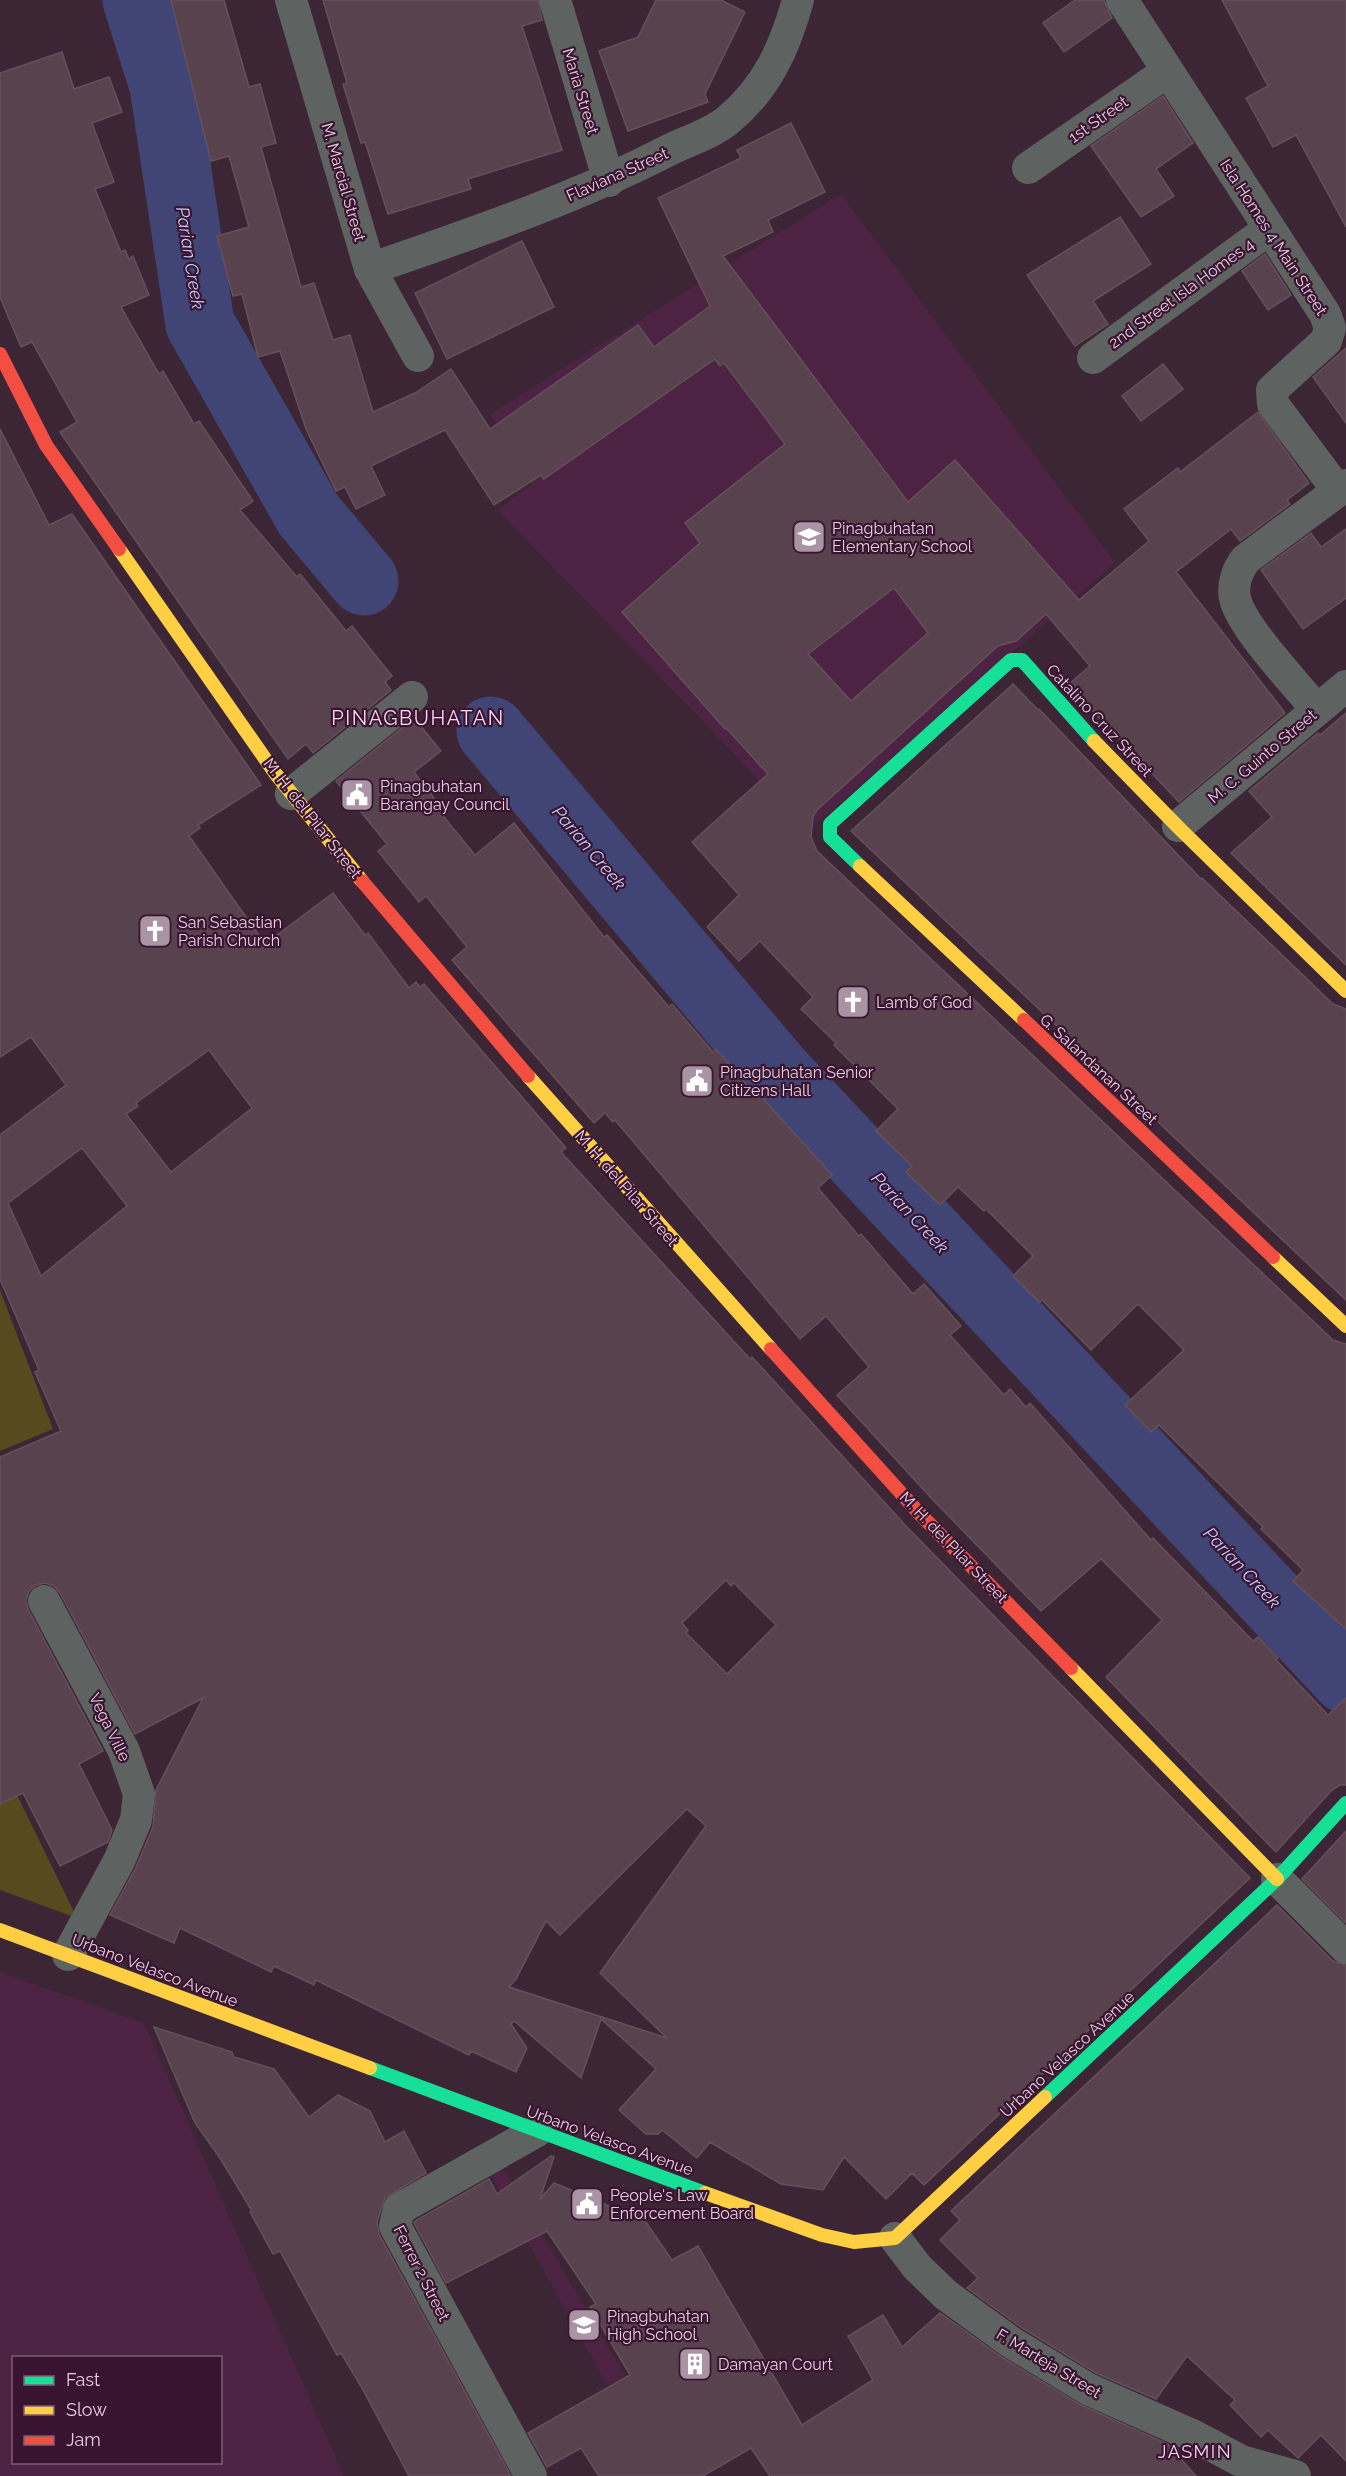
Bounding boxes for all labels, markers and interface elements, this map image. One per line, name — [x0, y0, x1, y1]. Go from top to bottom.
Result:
street label: Maria Street — [558, 46, 603, 137]
street label: 1st Street — [1065, 92, 1132, 147]
street label: M. Marcial Street — [318, 121, 370, 244]
street label: Flaviana Street — [563, 143, 672, 205]
street label: Isla Homes 4 Main Street — [1216, 156, 1332, 320]
water label: Parian Creek — [172, 205, 209, 311]
street label: 2nd Street Isla Homes 4 — [1105, 234, 1258, 352]
school or university icon: Pinagbuhatan Elementary School — [791, 519, 827, 555]
place label: Pinagbuhatan Elementary School — [832, 519, 973, 556]
street label: Catalino Cruz Street — [1043, 660, 1157, 781]
street label: M. C. Guinto Street — [1204, 705, 1321, 807]
district label: PINAGBUHATAN — [331, 706, 505, 730]
street label: M. H. del Pilar Street — [260, 754, 366, 883]
public building icon: Pinagbuhatan Barangay Council — [339, 777, 375, 813]
place label: Pinagbuhatan Barangay Council — [380, 777, 510, 814]
water label: Parian Creek — [548, 801, 631, 894]
church icon: San Sebastian Parish Church — [137, 913, 173, 949]
place label: San Sebastian Parish Church — [178, 913, 282, 950]
church icon: Lamb of God — [835, 984, 871, 1020]
place label: Lamb of God — [876, 993, 972, 1012]
street label: G. Salandanan Street — [1036, 1010, 1162, 1129]
public building icon: Pinagbuhatan Senior Citizens Hall — [679, 1063, 715, 1099]
place label: Pinagbuhatan Senior Citizens Hall — [720, 1063, 874, 1100]
street label: M. H. del Pilar Street — [571, 1126, 683, 1251]
water label: Parian Creek — [867, 1168, 954, 1258]
street label: M. H. del Pilar Street — [896, 1488, 1012, 1607]
water label: Parian Creek — [1199, 1523, 1286, 1613]
street label: Vega Ville — [85, 1690, 134, 1765]
street label: Urbano Velasco Avenue — [69, 1930, 241, 2011]
street label: Urbano Velasco Avenue — [996, 1987, 1138, 2122]
street label: Urbano Velasco Avenue — [524, 2101, 696, 2180]
public building icon: People's Law Enforcement Board — [569, 2186, 605, 2222]
place label: People's Law Enforcement Board — [610, 2186, 754, 2223]
street label: Ferrer 2 Street — [389, 2222, 454, 2325]
school or university icon: Pinagbuhatan High School — [566, 2307, 602, 2343]
place label: Pinagbuhatan High School — [607, 2307, 709, 2344]
street label: F. Marteja Street — [993, 2325, 1105, 2402]
building icon: Damayan Court — [677, 2346, 713, 2382]
place label: Damayan Court — [718, 2355, 833, 2374]
legend — [12, 2356, 222, 2464]
text: Fast — [66, 2369, 100, 2390]
text: Slow — [66, 2399, 107, 2420]
text: Jam — [66, 2429, 101, 2450]
district label: JASMIN — [1158, 2441, 1232, 2462]

